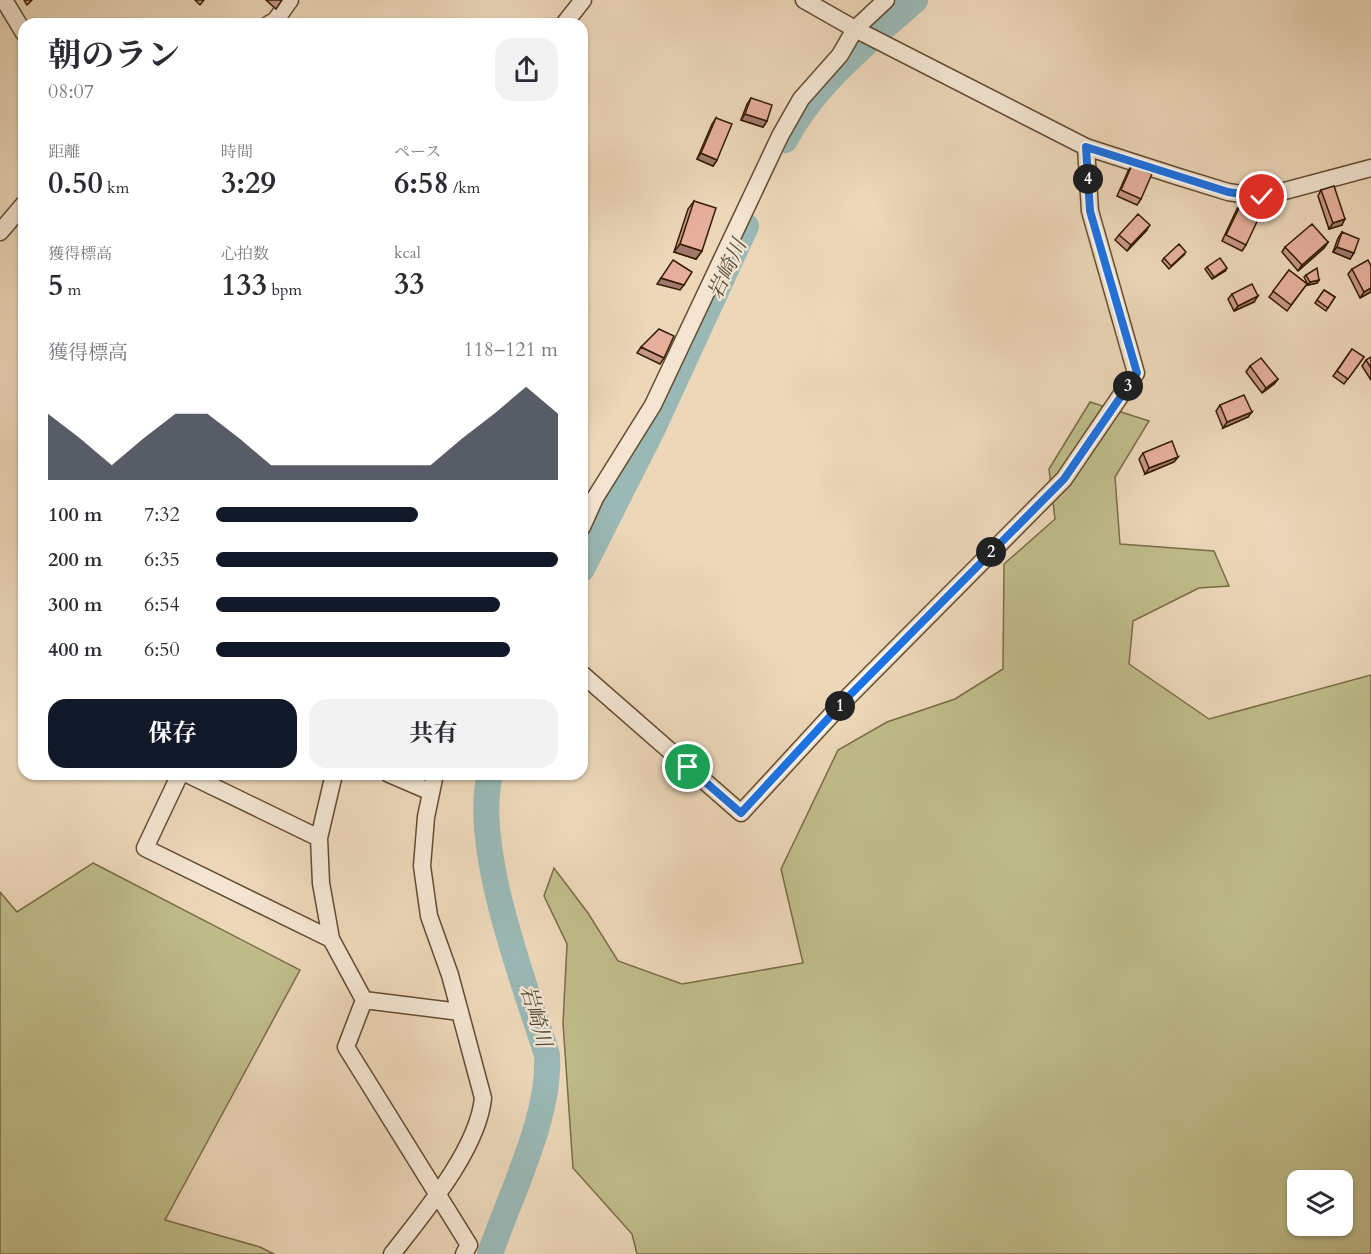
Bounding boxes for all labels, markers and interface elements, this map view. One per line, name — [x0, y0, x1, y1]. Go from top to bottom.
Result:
text: 朝のラン — [48, 33, 180, 78]
button: share — [495, 38, 558, 101]
text: 08:07 — [48, 78, 94, 105]
text: 距離 — [48, 141, 80, 163]
text: 時間 — [221, 141, 253, 163]
text: ペース — [394, 141, 441, 163]
text: 0.50 — [48, 163, 103, 204]
text: 3:29 — [221, 163, 276, 204]
text: 6:58 — [394, 163, 449, 204]
pin: 4 — [1073, 164, 1103, 194]
text: 4 — [1084, 168, 1092, 190]
pin — [1236, 171, 1287, 222]
text: km — [103, 177, 129, 199]
text: /km — [449, 177, 480, 199]
icon: check — [1245, 180, 1278, 213]
water label: 岩崎川 — [701, 233, 755, 304]
text: kcal — [394, 242, 421, 264]
text: 獲得標高 — [48, 243, 112, 265]
text: 心拍数 — [221, 243, 269, 265]
text: 33 — [394, 264, 425, 305]
text: 5 — [48, 265, 63, 306]
text: 133 — [221, 265, 267, 306]
text: m — [63, 279, 81, 301]
text: bpm — [267, 279, 302, 301]
text: 118–121 m — [463, 336, 558, 363]
text: 獲得標高 — [48, 339, 128, 366]
pin: 3 — [1113, 371, 1143, 401]
text: 3 — [1124, 375, 1132, 397]
text: 100 m — [48, 501, 103, 528]
text: 7:32 — [144, 501, 180, 528]
pin: 2 — [976, 537, 1006, 567]
text: 2 — [987, 541, 995, 563]
text: 200 m — [48, 546, 103, 573]
text: 6:35 — [144, 546, 180, 573]
text: 300 m — [48, 591, 103, 618]
text: 6:54 — [144, 591, 180, 618]
text: 400 m — [48, 636, 103, 663]
text: 6:50 — [144, 636, 180, 663]
pin: 1 — [825, 691, 855, 721]
text: 1 — [836, 695, 844, 717]
button: 保存 — [48, 699, 297, 768]
button: 共有 — [309, 699, 558, 768]
pin — [662, 741, 713, 792]
icon: arrive — [671, 750, 704, 783]
water label: 岩崎川 — [513, 982, 559, 1052]
map controls — [1287, 1170, 1353, 1236]
button: layers — [1287, 1170, 1353, 1236]

